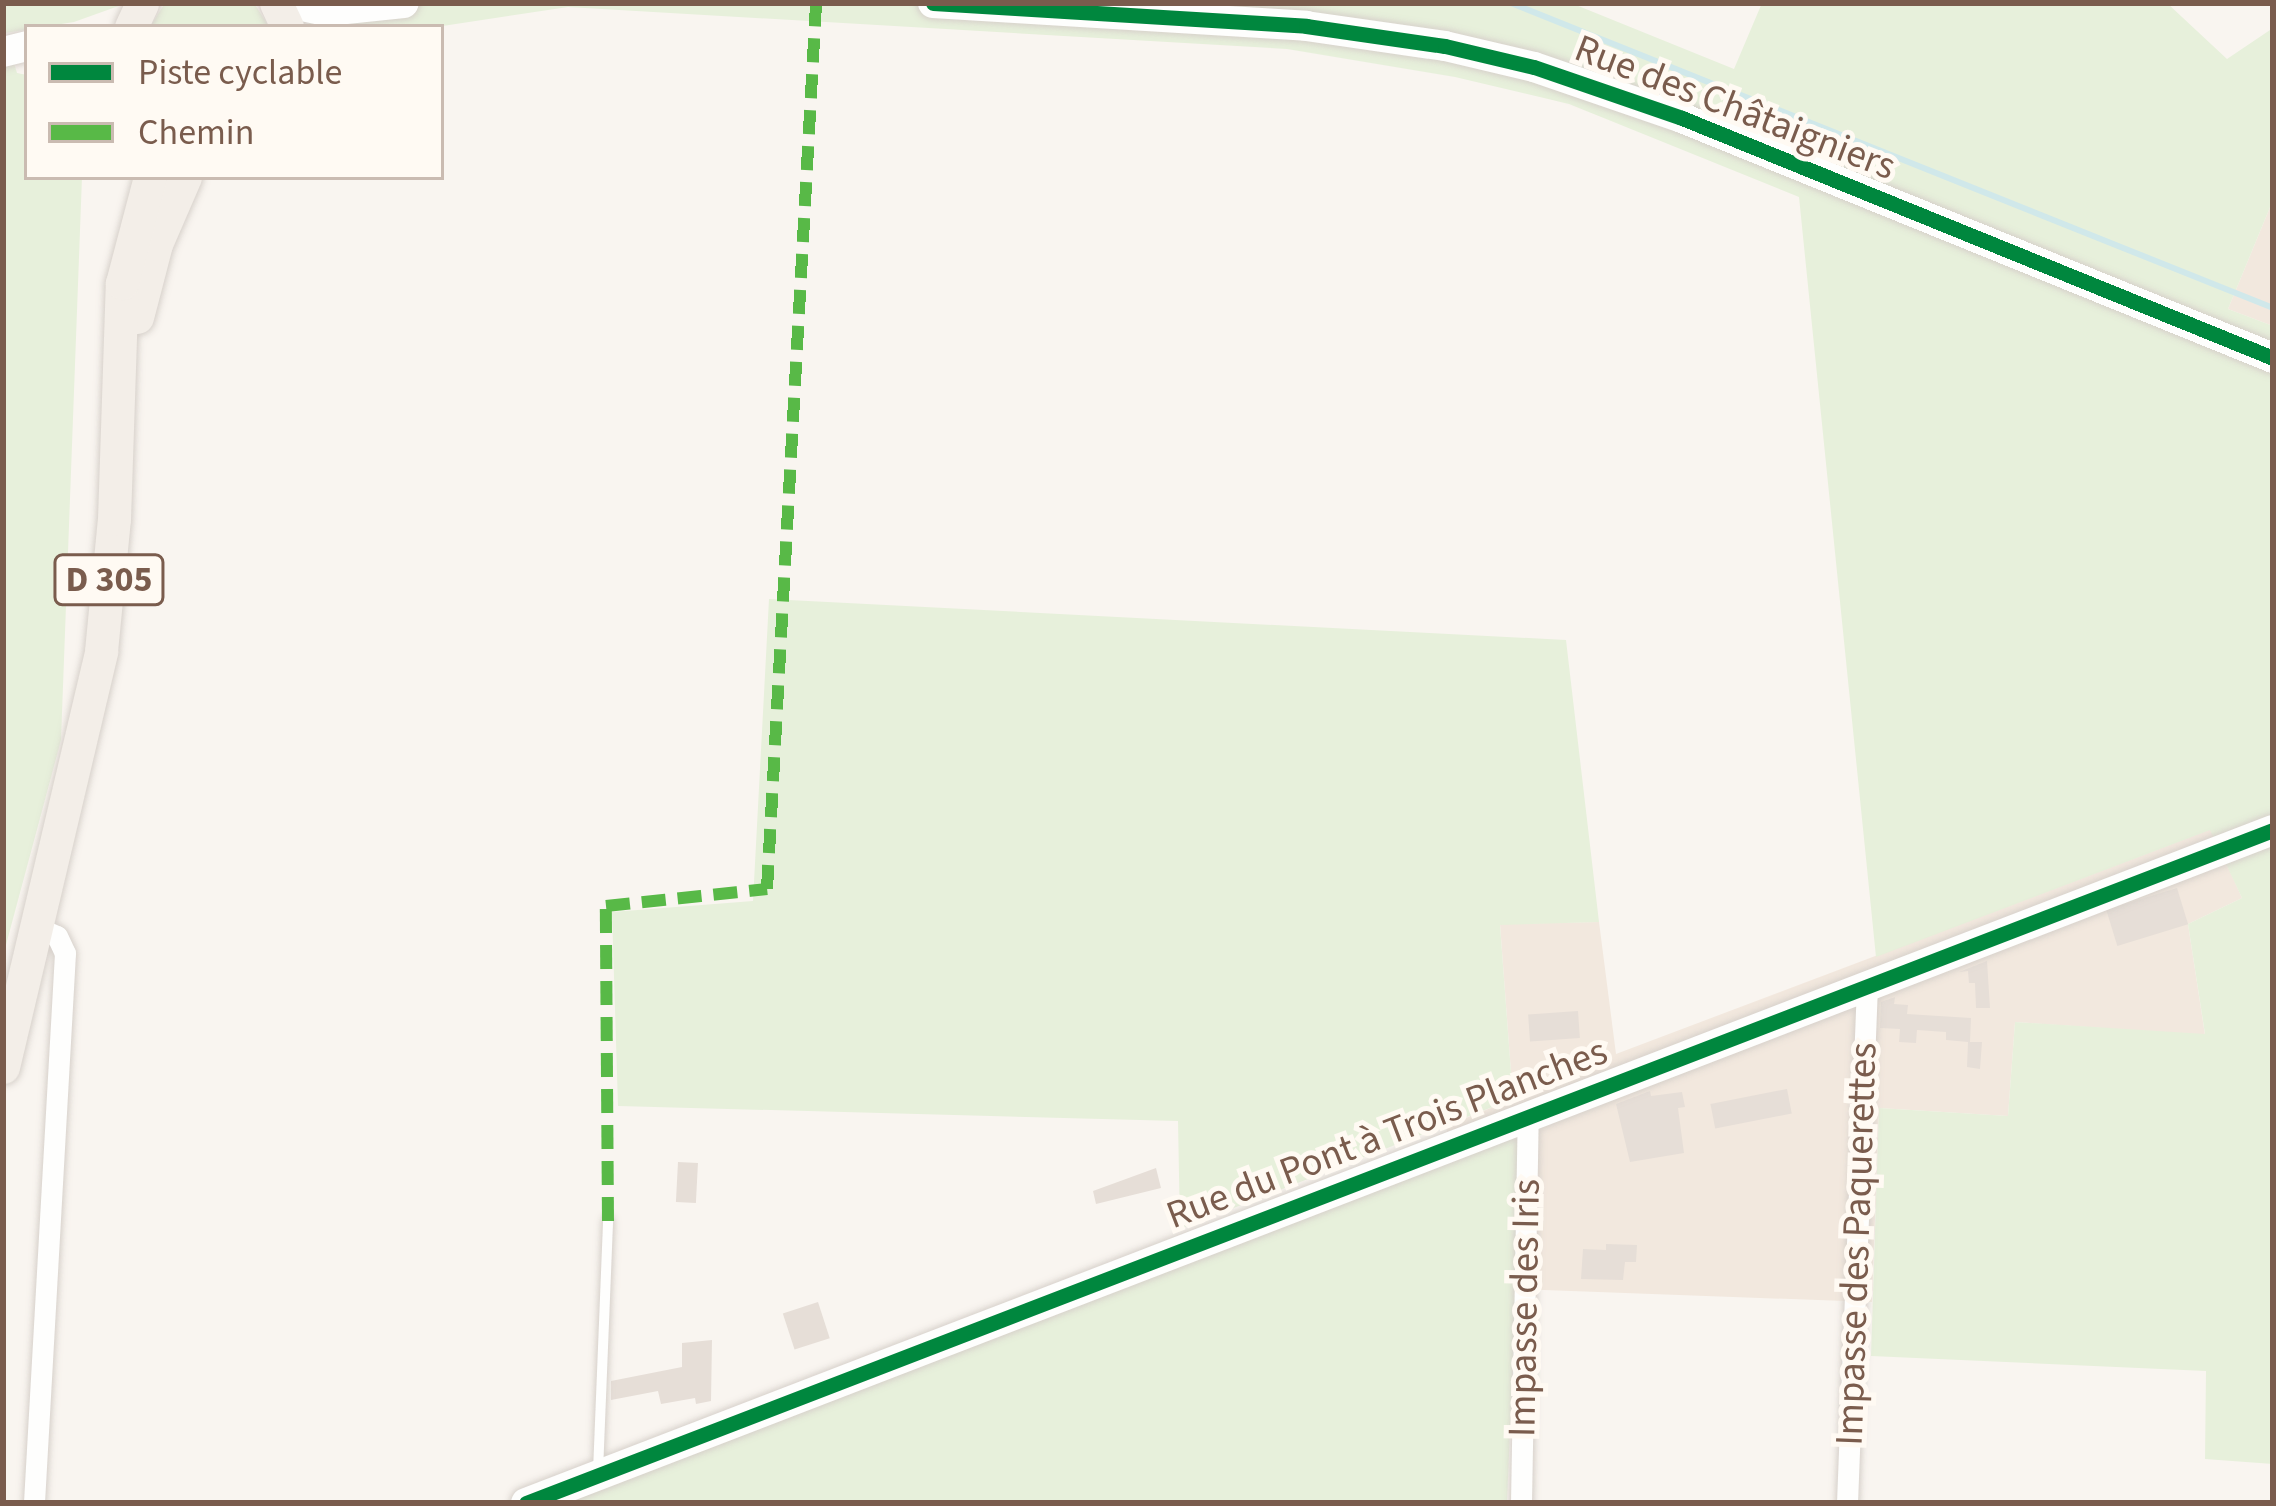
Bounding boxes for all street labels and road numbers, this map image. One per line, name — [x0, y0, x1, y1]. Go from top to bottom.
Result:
street label: Rue des Châtaigniers — [1568, 25, 1902, 191]
road number: D 305 — [52, 550, 166, 610]
street label: Rue du Pont à Trois Planches — [1160, 1028, 1614, 1240]
street label: Impasse des Paquerettes — [1827, 1042, 1887, 1446]
street label: Impasse des Iris — [1499, 1179, 1551, 1437]

